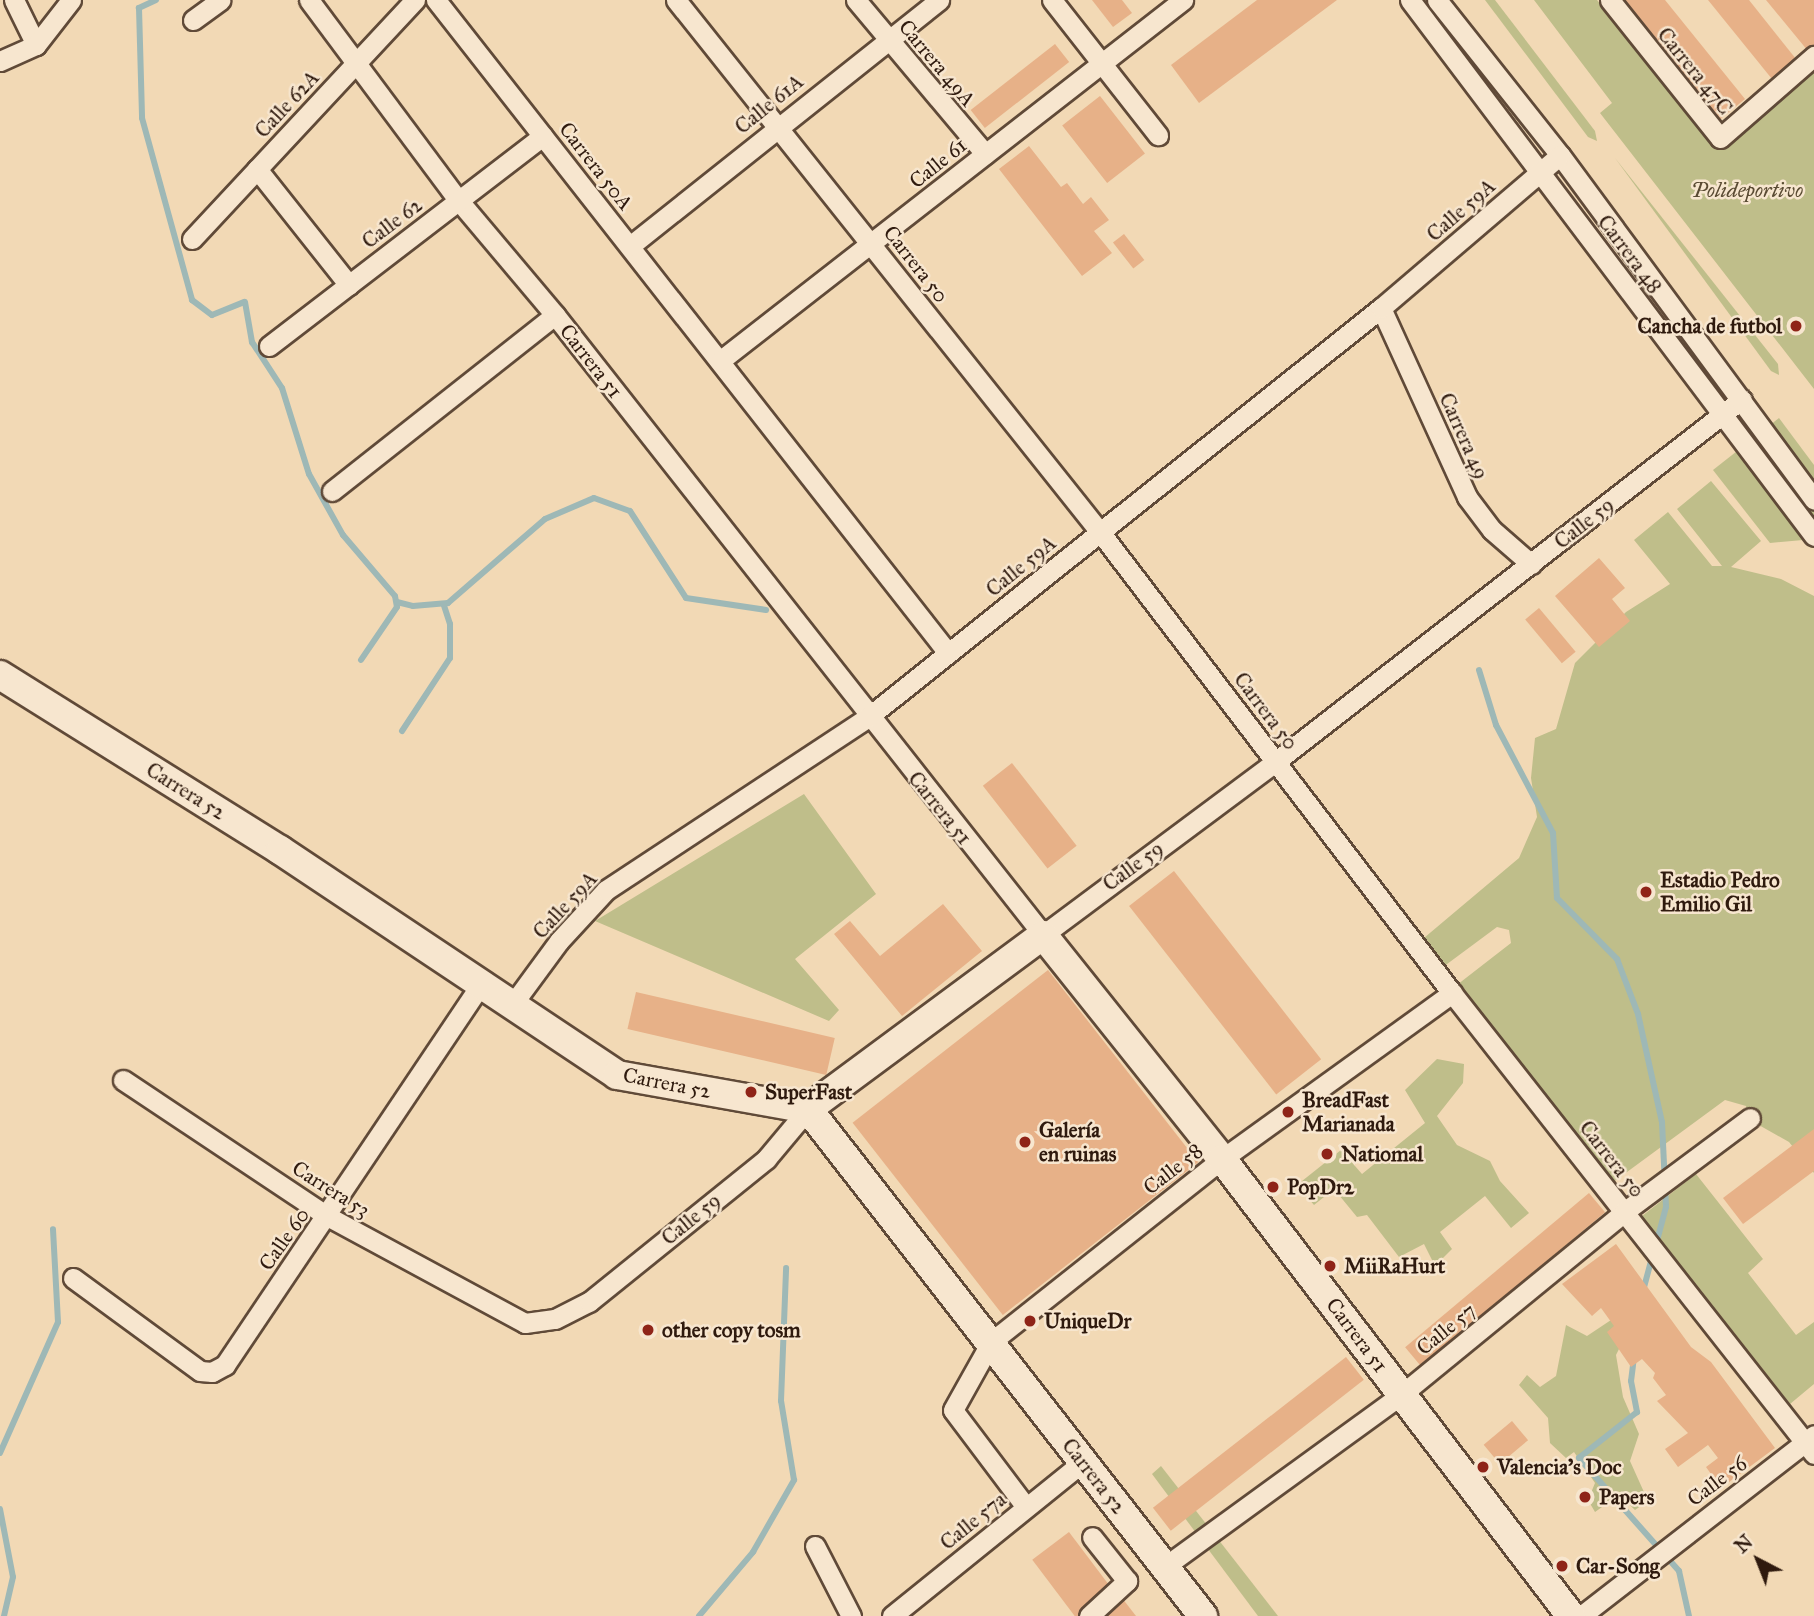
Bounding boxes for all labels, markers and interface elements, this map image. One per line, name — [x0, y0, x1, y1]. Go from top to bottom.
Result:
street label: Carrera 49A — [893, 14, 981, 112]
street label: Carrera 47C — [1652, 22, 1738, 120]
street label: Calle 62A — [249, 65, 325, 143]
street label: Calle 61A — [730, 69, 808, 139]
street label: Carrera 50A — [554, 117, 638, 215]
street label: Calle 61 — [904, 132, 972, 194]
street label: Calle 59A — [1421, 173, 1501, 247]
park label: Polideportivo — [1691, 177, 1803, 203]
street label: Calle 62 — [357, 192, 427, 254]
street label: Carrera 48 — [1592, 210, 1668, 298]
street label: Carrera 50 — [878, 220, 954, 308]
place label: Cancha de futbol — [1637, 313, 1782, 339]
marker: Cancha de futbol — [1788, 318, 1804, 334]
street label: Carrera 51 — [554, 319, 628, 403]
street label: Carrera 49 — [1434, 389, 1494, 483]
street label: Calle 59 — [1549, 492, 1619, 554]
street label: Calle 59A — [981, 530, 1061, 602]
street label: Carrera 50 — [1229, 667, 1303, 755]
street label: Carrera 52 — [142, 757, 230, 825]
street label: Carrera 51 — [903, 766, 977, 850]
street label: Calle 59 — [1098, 836, 1168, 896]
street label: Calle 59A — [528, 866, 602, 944]
place label: Estadio Pedro Emilio Gil — [1660, 867, 1780, 917]
marker: Estadio Pedro Emilio Gil — [1638, 884, 1654, 900]
street label: Carrera 52 — [621, 1062, 713, 1104]
place label: SuperFast — [765, 1079, 852, 1105]
marker: SuperFast — [743, 1084, 759, 1100]
place label: BreadFast Marianada — [1302, 1087, 1395, 1137]
marker: BreadFast Marianada — [1280, 1104, 1296, 1120]
street label: Carrera 50 — [1574, 1115, 1650, 1203]
place label: Galería en ruinas — [1039, 1117, 1116, 1167]
marker: Galería en ruinas — [1017, 1134, 1033, 1150]
street label: Calle 58 — [1138, 1138, 1208, 1200]
place label: Natiomal — [1341, 1141, 1423, 1167]
marker: Natiomal — [1319, 1146, 1335, 1162]
street label: Carrera 53 — [287, 1155, 375, 1223]
place label: PopDr2 — [1287, 1174, 1354, 1200]
marker: PopDr2 — [1265, 1179, 1281, 1195]
street label: Calle 59 — [656, 1188, 726, 1250]
street label: Calle 60 — [253, 1203, 315, 1275]
place label: MiiRaHurt — [1344, 1253, 1445, 1279]
marker: MiiRaHurt — [1322, 1258, 1338, 1274]
street label: Carrera 51 — [1321, 1293, 1393, 1377]
street label: Calle 57 — [1411, 1298, 1481, 1360]
place label: UniqueDr — [1044, 1308, 1131, 1334]
marker: UniqueDr — [1022, 1313, 1038, 1329]
place label: other copy tosm — [662, 1317, 801, 1343]
marker: other copy tosm — [640, 1322, 656, 1338]
street label: Carrera 52 — [1057, 1433, 1131, 1519]
street label: Calle 56 — [1682, 1450, 1752, 1512]
place label: Valencia's Doc — [1497, 1454, 1621, 1480]
marker: Valencia's Doc — [1475, 1459, 1491, 1475]
place label: Papers — [1599, 1484, 1654, 1510]
street label: Calle 57a — [935, 1487, 1011, 1555]
marker: Papers — [1577, 1489, 1593, 1505]
north arrow — [1723, 1525, 1793, 1595]
text: N — [1730, 1530, 1757, 1558]
place label: Car-Song — [1576, 1553, 1660, 1579]
marker: Car-Song — [1554, 1558, 1570, 1574]

